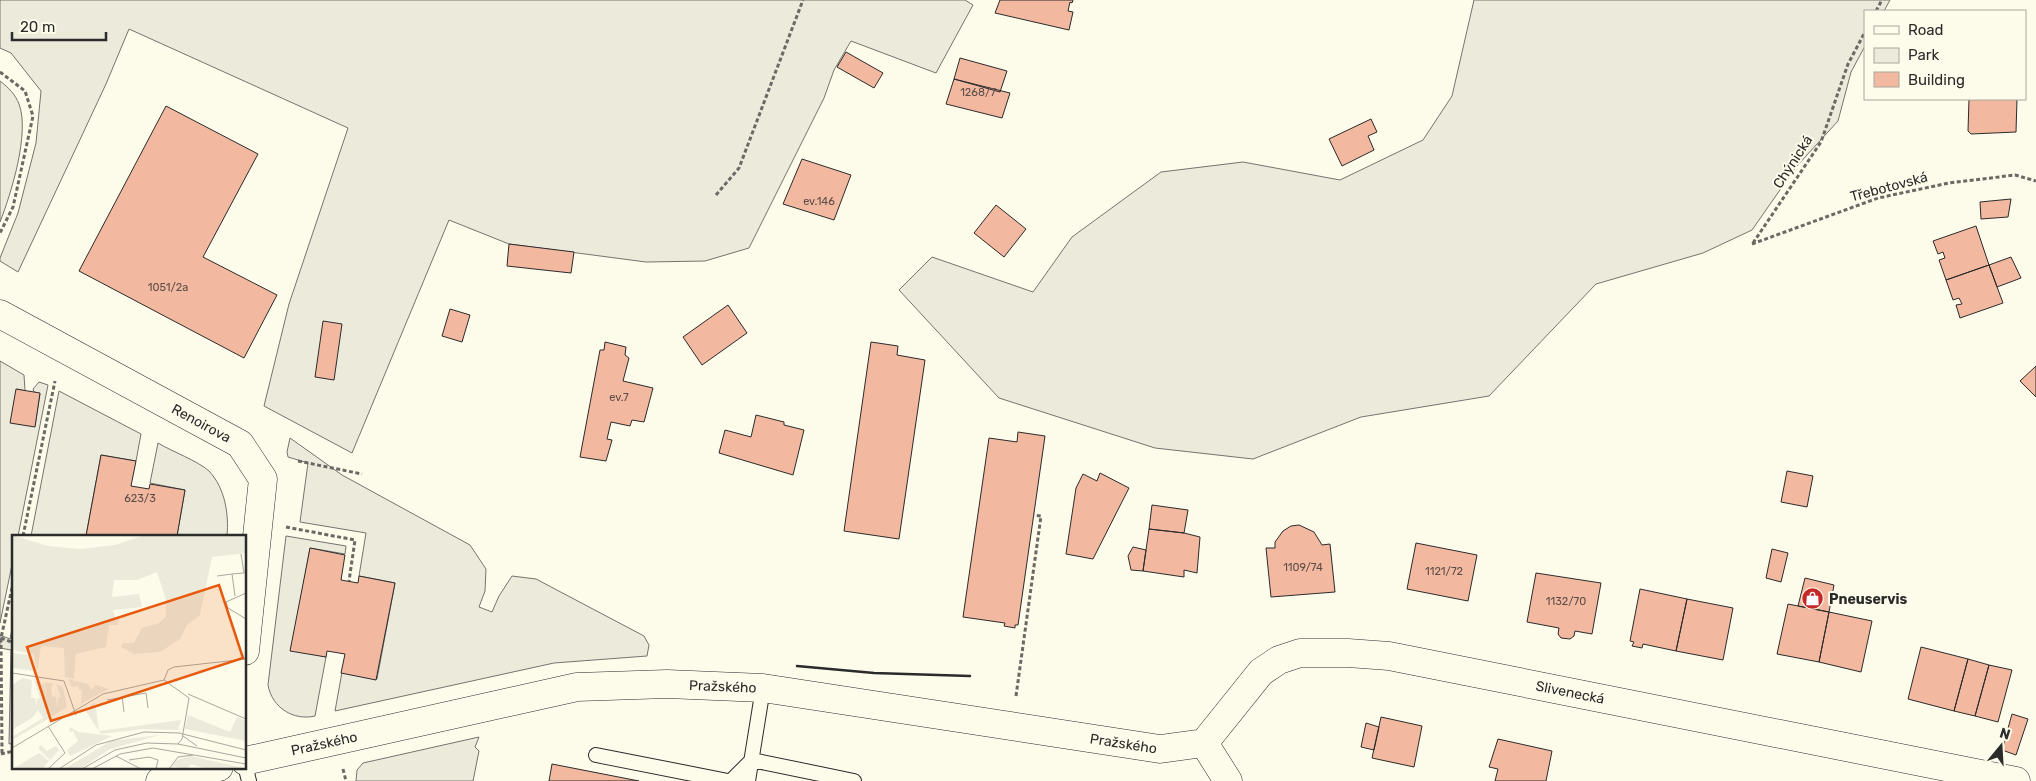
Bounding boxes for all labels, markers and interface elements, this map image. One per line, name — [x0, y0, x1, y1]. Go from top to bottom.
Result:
scale bar — [12, 10, 106, 42]
legend — [1864, 10, 2026, 100]
text: 20 m — [20, 18, 55, 36]
text: Road — [1908, 21, 1944, 39]
text: Park — [1908, 46, 1939, 64]
text: Building — [1908, 71, 1965, 89]
house number: 1268/7 — [960, 86, 996, 99]
street label: Chýnická — [1770, 132, 1816, 192]
street label: Třebotovská — [1848, 169, 1930, 205]
house number: ev.146 — [803, 195, 835, 208]
house number: 1051/2a — [148, 281, 188, 294]
house number: ev.7 — [609, 391, 629, 404]
street label: Renoirova — [169, 400, 234, 446]
house number: 623/3 — [124, 492, 156, 505]
inset map — [12, 535, 246, 768]
house number: 1109/74 — [1283, 561, 1323, 574]
house number: 1121/72 — [1425, 565, 1463, 578]
shop icon: Pneuservis — [1801, 587, 1825, 611]
place label: Pneuservis — [1829, 591, 1908, 608]
house number: 1132/70 — [1546, 595, 1586, 608]
street label: Pražského — [689, 676, 757, 696]
street label: Slivenecká — [1534, 677, 1606, 707]
north arrow — [1976, 721, 2026, 771]
text: N — [1997, 724, 2012, 744]
street label: Pražského — [289, 728, 359, 759]
street label: Pražského — [1089, 730, 1158, 757]

